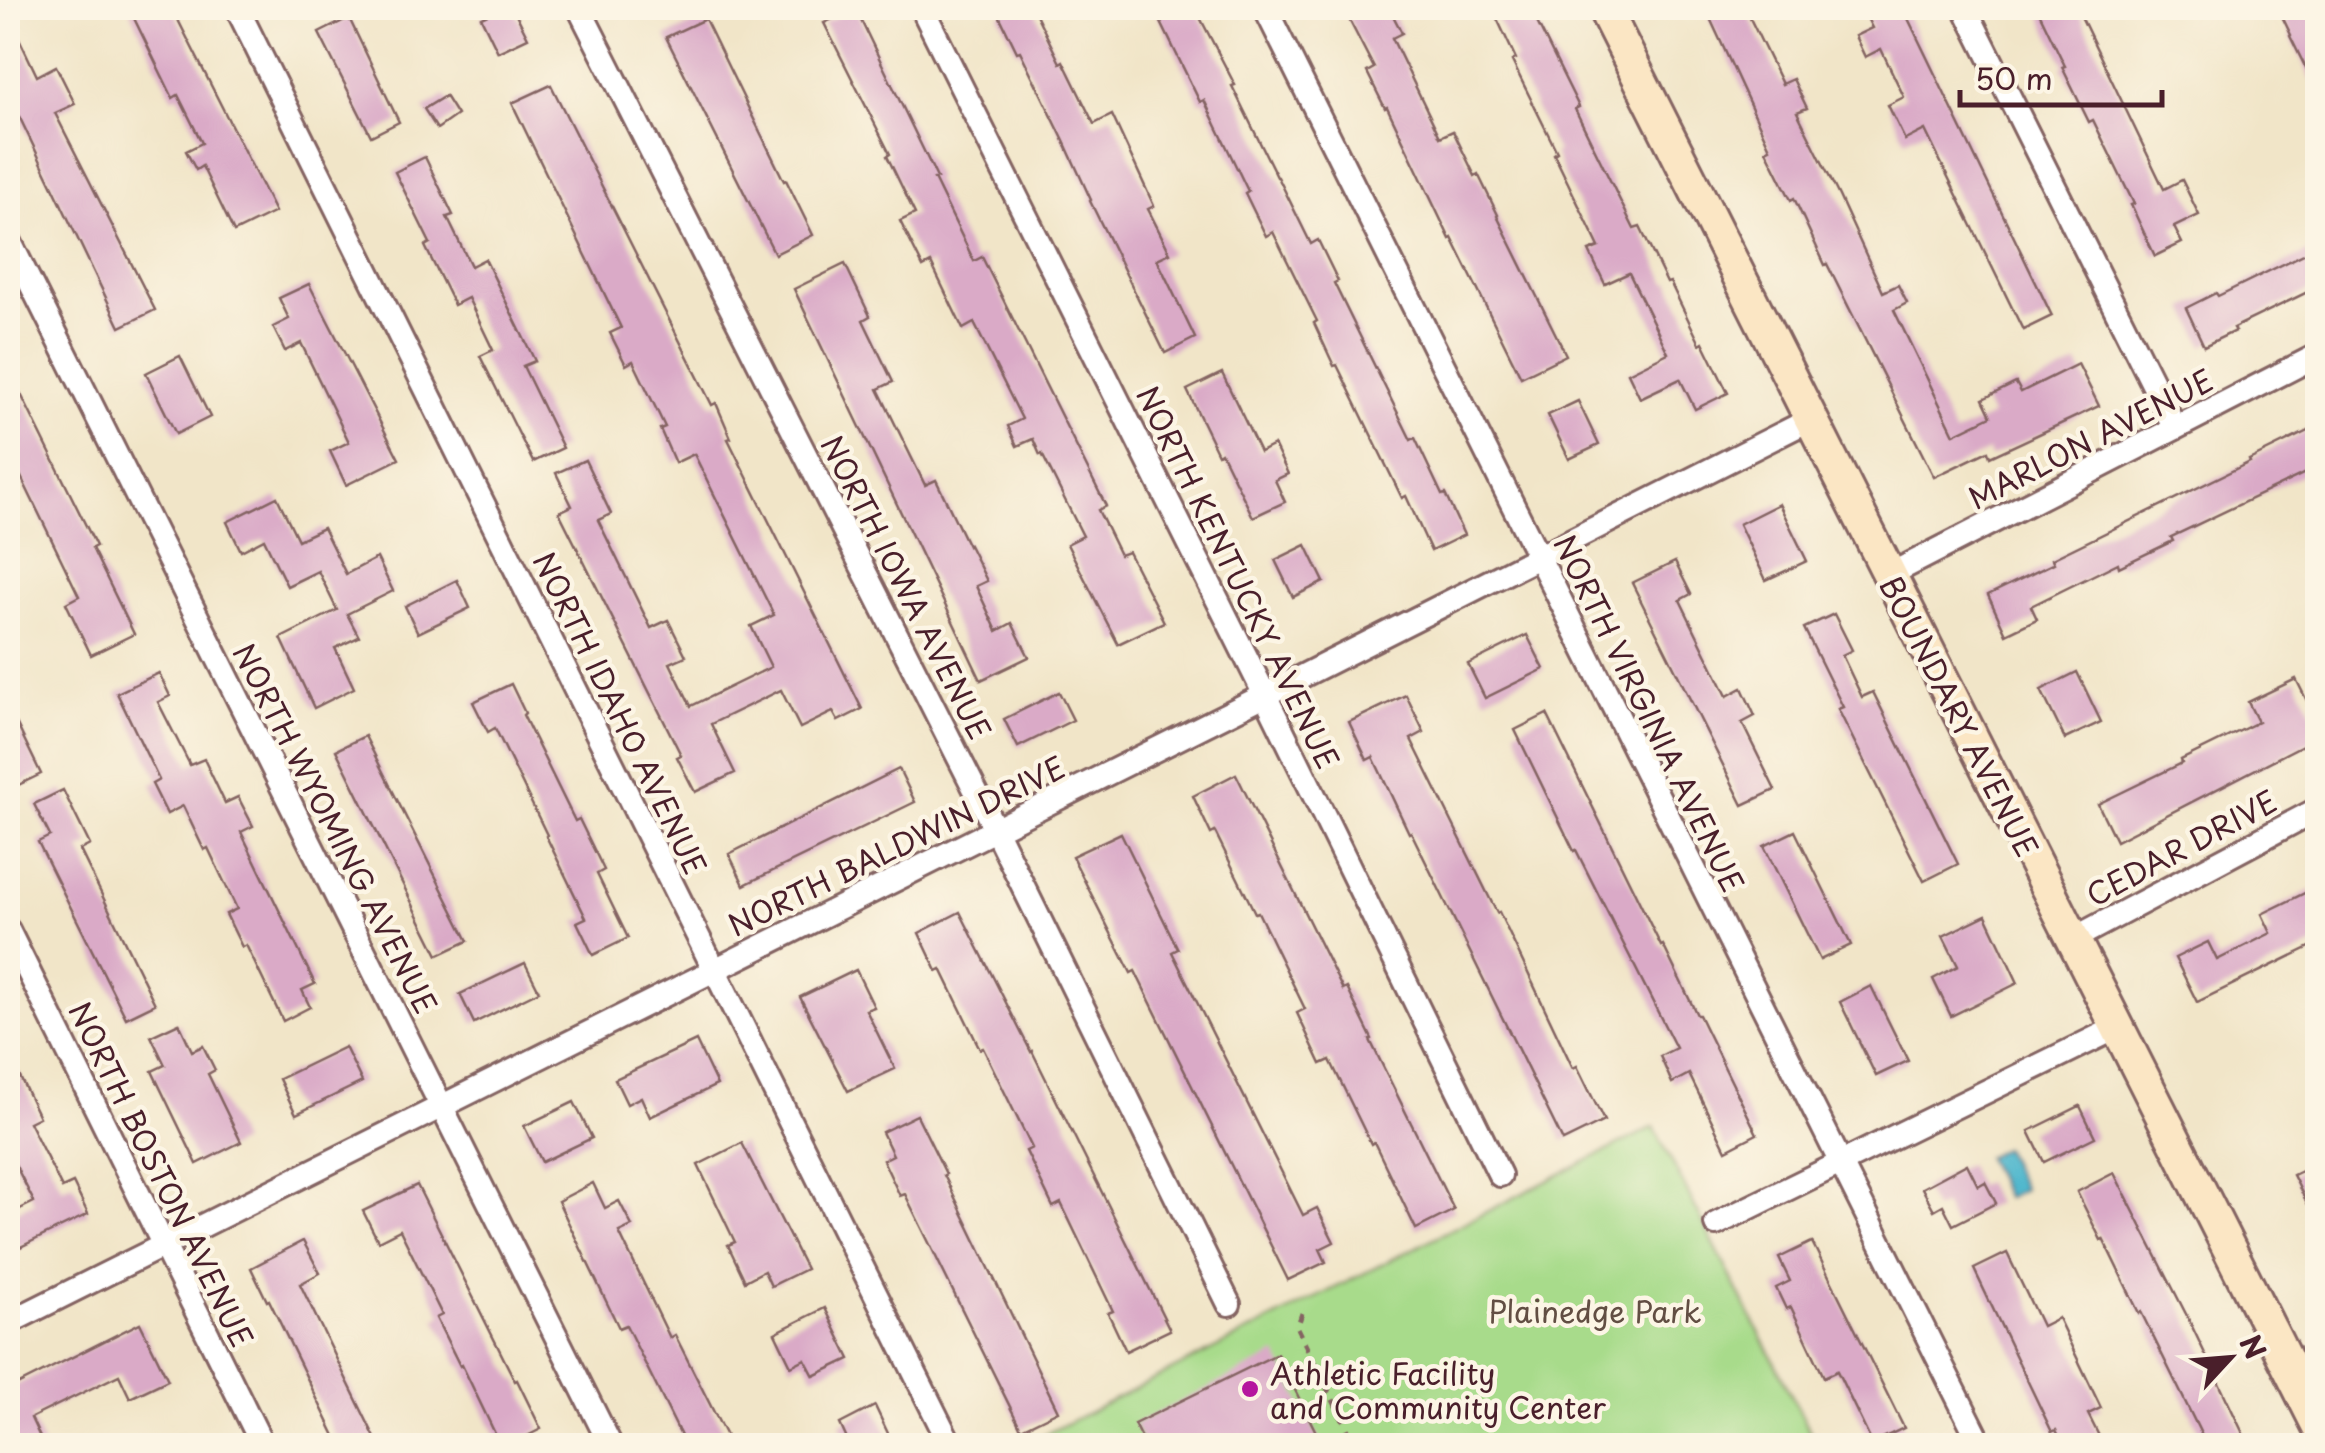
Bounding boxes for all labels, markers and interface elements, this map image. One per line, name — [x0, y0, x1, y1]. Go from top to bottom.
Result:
scale bar — [1960, 45, 2162, 107]
text: 50 m — [1975, 55, 2053, 100]
street label: MARLON AVENUE — [1960, 357, 2220, 519]
street label: NORTH KENTUCKY AVENUE — [1127, 378, 1351, 776]
street label: NORTH IOWA AVENUE — [811, 427, 1003, 747]
street label: NORTH VIRGINIA AVENUE — [1544, 527, 1756, 899]
street label: NORTH IDAHO AVENUE — [523, 544, 719, 882]
street label: BOUNDARY AVENUE — [1870, 568, 2050, 864]
street label: NORTH WYOMING AVENUE — [223, 635, 449, 1021]
street label: NORTH BALDWIN DRIVE — [720, 744, 1072, 946]
street label: CEDAR DRIVE — [2078, 778, 2284, 916]
street label: NORTH BOSTON AVENUE — [59, 994, 265, 1354]
park label: Plainedge Park — [1489, 1288, 1701, 1333]
north arrow — [2180, 1308, 2280, 1408]
text: N — [2230, 1327, 2278, 1366]
place label: Athletic Facility and Community Center — [1270, 1350, 1606, 1429]
marker: Athletic Facility and Community Center — [1239, 1378, 1261, 1400]

